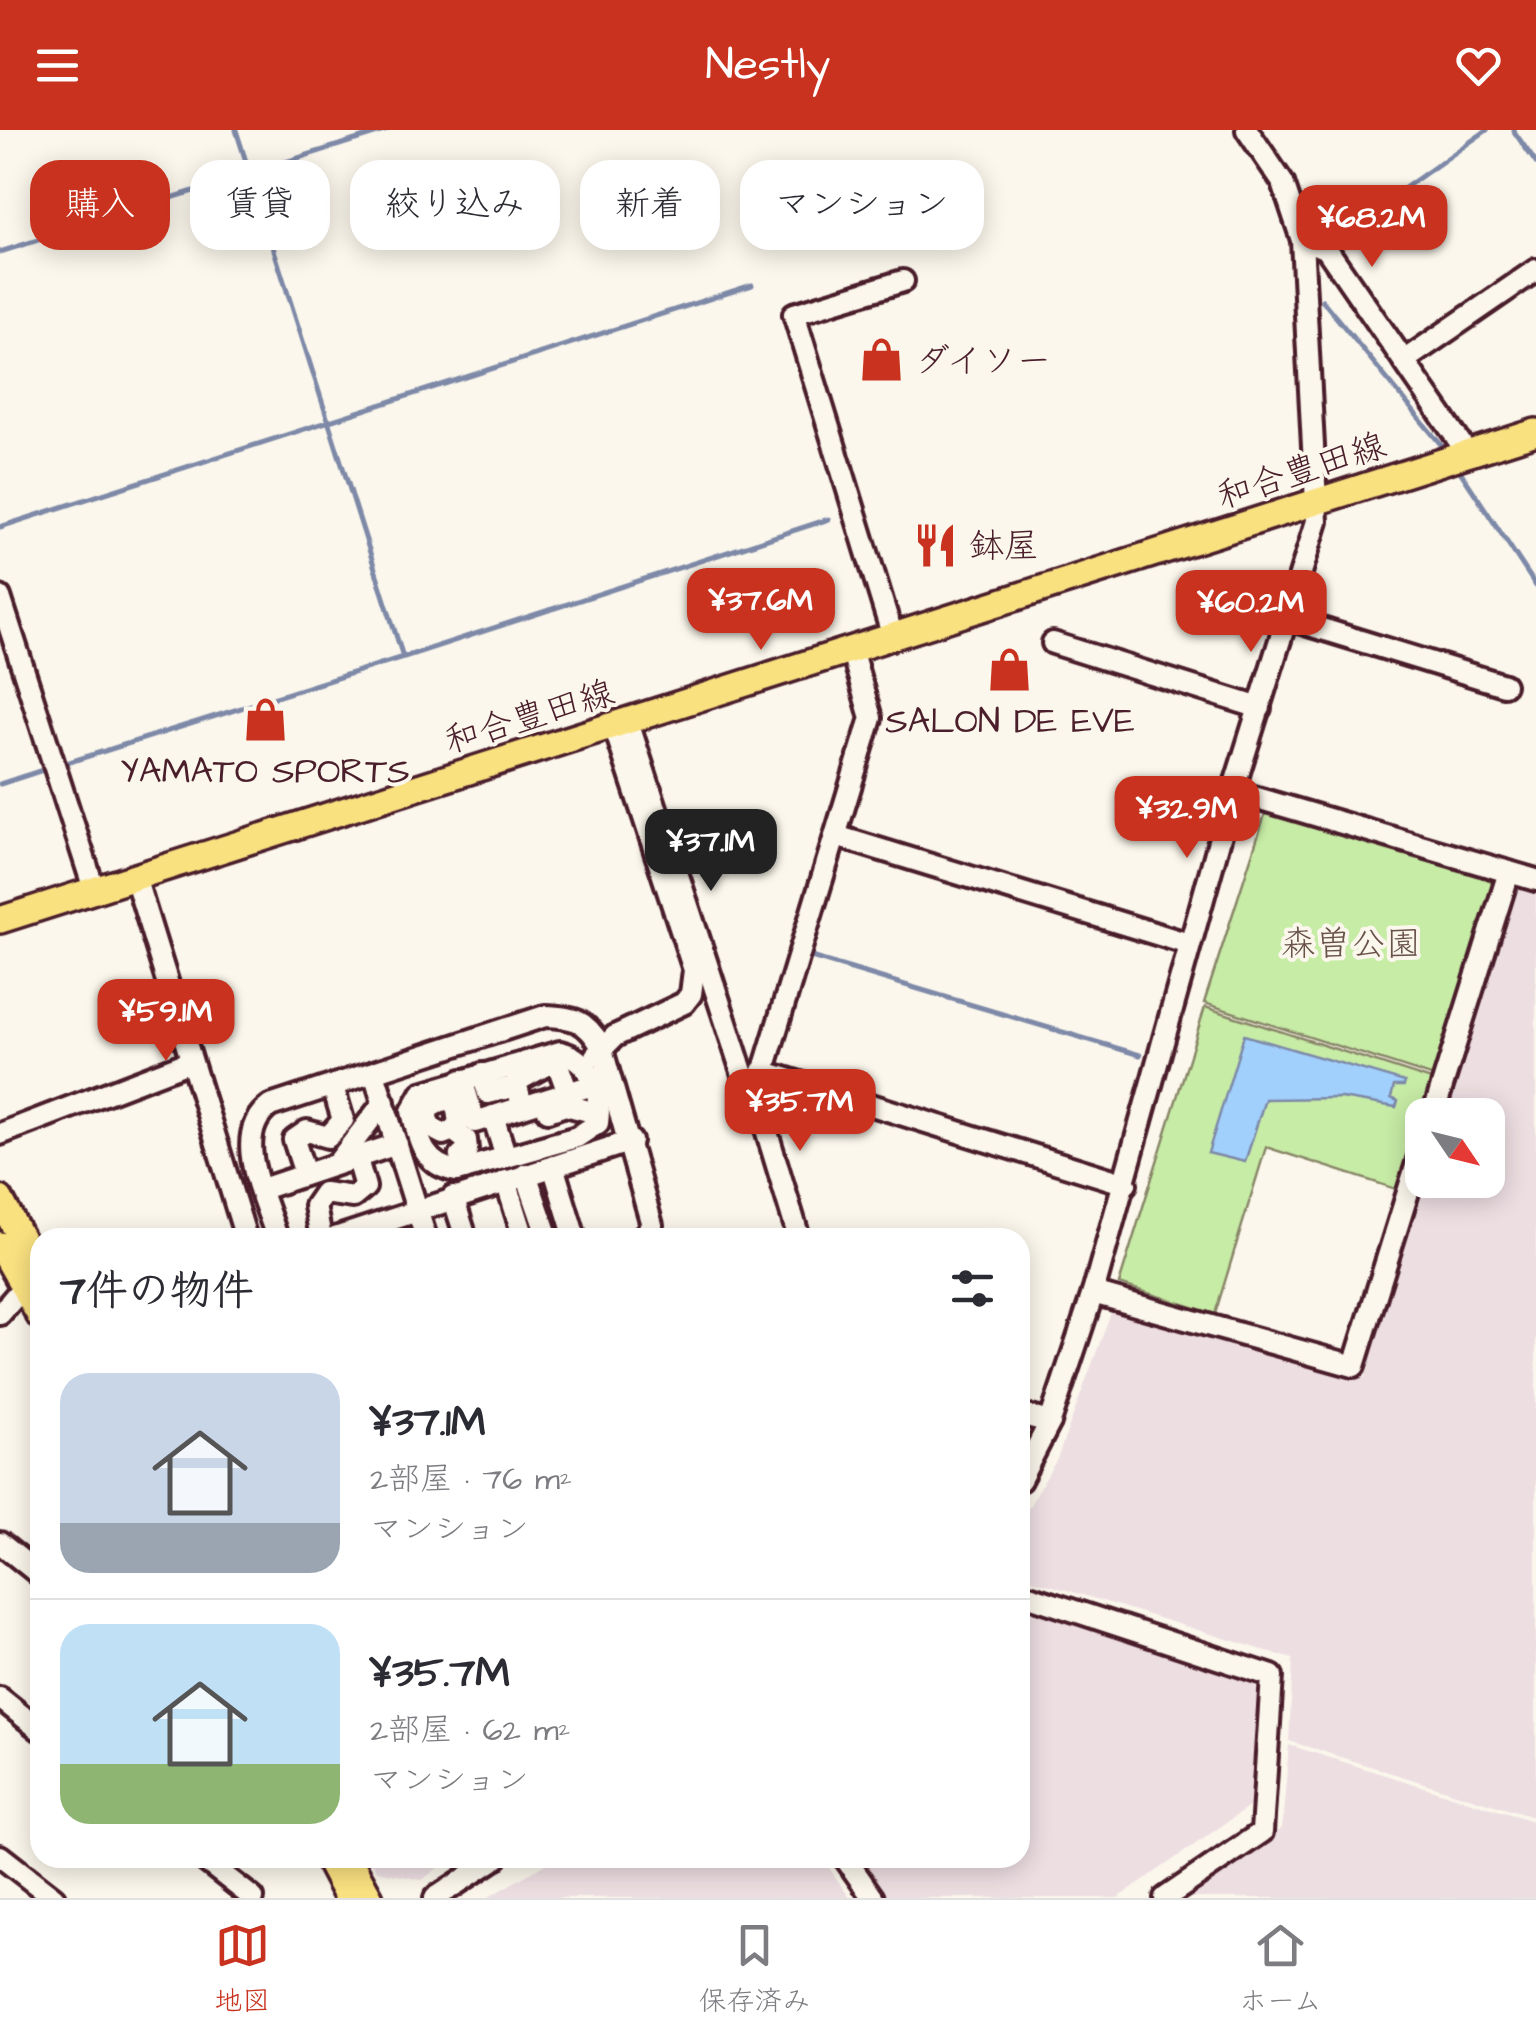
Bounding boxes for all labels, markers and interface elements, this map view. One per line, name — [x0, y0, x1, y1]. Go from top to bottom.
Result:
text: Nestly — [705, 34, 831, 96]
icon: menu — [30, 38, 85, 93]
icon: heart — [1451, 38, 1506, 93]
chip: 購入 — [30, 160, 170, 250]
chip: 賃貸 — [190, 160, 330, 250]
chip: 絞り込み — [350, 160, 560, 250]
chip: 新着 — [580, 160, 720, 250]
chip: マンション — [740, 160, 984, 250]
pin: ¥68.2M — [1291, 185, 1453, 270]
text: ¥68.2M — [1318, 195, 1426, 240]
shop icon: ダイソー — [858, 336, 906, 384]
place label: ダイソー — [915, 337, 1052, 386]
street label: 和合豊田線 — [1211, 421, 1392, 522]
restaurant icon: 鉢屋 — [912, 521, 960, 569]
place label: 鉢屋 — [969, 522, 1039, 571]
pin: ¥37.6M — [680, 568, 842, 653]
pin: ¥60.2M — [1170, 570, 1332, 655]
text: ¥37.6M — [709, 578, 813, 623]
text: ¥60.2M — [1198, 580, 1304, 625]
shop icon: SALON DE EVE — [986, 646, 1034, 694]
street label: 和合豊田線 — [439, 668, 620, 766]
shop icon: YAMATO SPORTS — [241, 696, 289, 744]
place label: SALON DE EVE — [885, 697, 1135, 746]
place label: YAMATO SPORTS — [120, 747, 410, 796]
pin: ¥32.9M — [1106, 776, 1268, 861]
text: ¥32.9M — [1137, 786, 1237, 831]
pin: ¥37.1M — [630, 809, 792, 894]
text: ¥37.1M — [667, 819, 755, 864]
park label: 森曽公園 — [1281, 920, 1421, 969]
pin: ¥59.1M — [85, 979, 247, 1064]
text: ¥59.1M — [119, 989, 213, 1034]
pin: ¥35.7M — [719, 1069, 881, 1154]
text: ¥35.7M — [747, 1079, 853, 1124]
north arrow — [1405, 1098, 1505, 1198]
map controls — [1405, 1098, 1505, 1198]
icon: filters — [945, 1261, 1000, 1316]
text: 7件の物件 — [60, 1263, 254, 1321]
text: ¥37.1M — [370, 1394, 486, 1452]
icon: home — [140, 1413, 260, 1533]
text: 2部屋 · 76 m² — [370, 1457, 572, 1502]
text: マンション — [370, 1507, 529, 1552]
text: ¥35.7M — [370, 1645, 510, 1703]
icon: home — [140, 1664, 260, 1784]
text: 2部屋 · 62 m² — [370, 1708, 571, 1753]
text: マンション — [370, 1758, 529, 1803]
tab: 地図 — [214, 1918, 270, 2021]
tab: 保存済み — [699, 1918, 811, 2021]
tab: ホーム — [1239, 1918, 1322, 2021]

